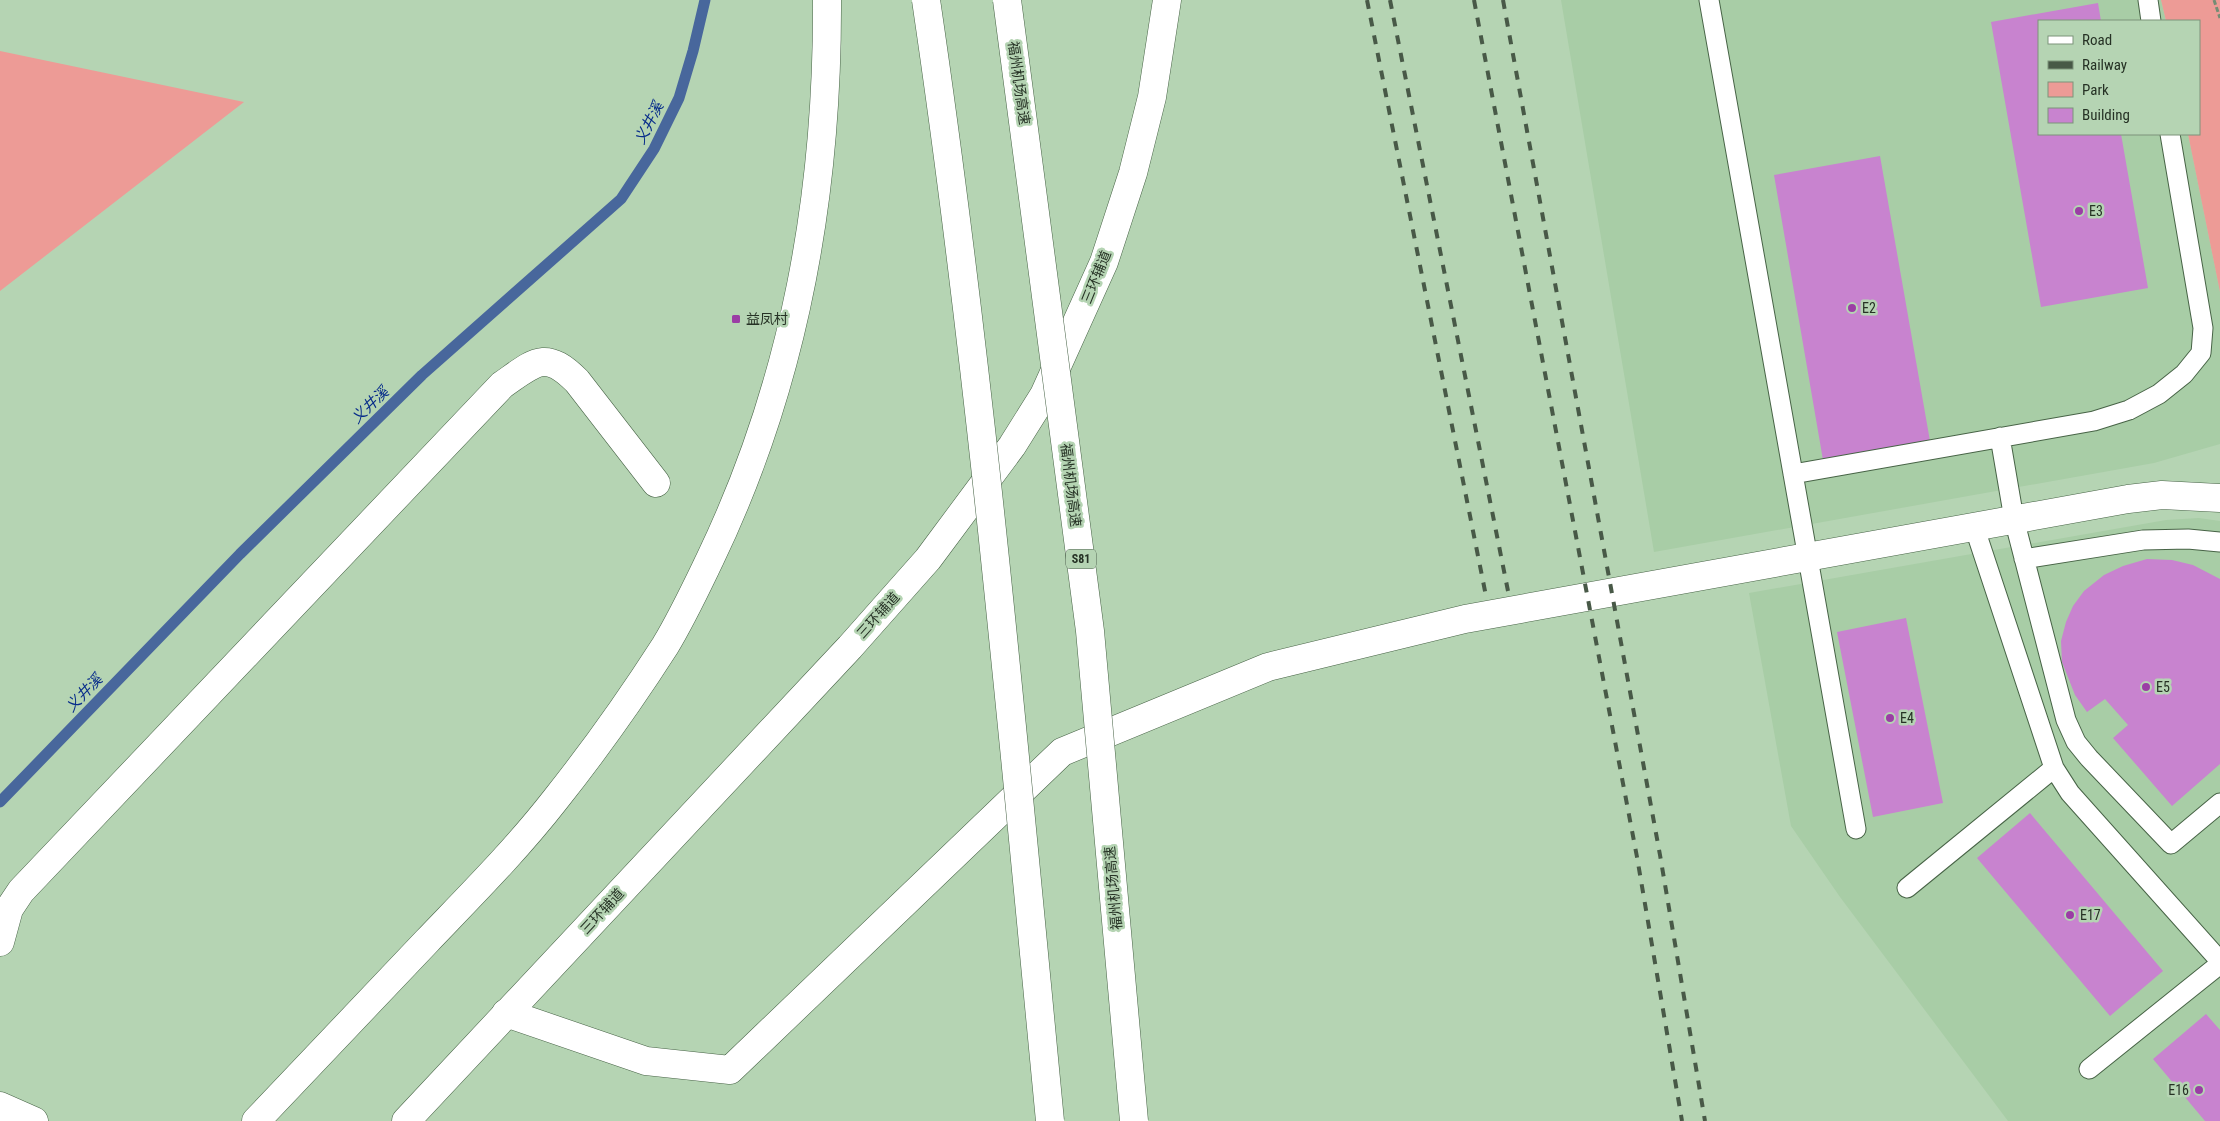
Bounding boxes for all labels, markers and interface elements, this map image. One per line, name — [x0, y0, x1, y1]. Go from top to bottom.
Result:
legend — [2038, 20, 2200, 135]
text: Road — [2082, 31, 2112, 49]
street label: 福州机场高速 — [1005, 40, 1033, 126]
text: Railway — [2082, 56, 2127, 74]
text: Park — [2082, 81, 2109, 99]
water label: 义井溪 — [631, 97, 668, 147]
text: Building — [2082, 106, 2130, 124]
place label: E3 — [2089, 203, 2103, 219]
marker: E3 — [2073, 205, 2085, 217]
street label: 三环辅道 — [1078, 248, 1114, 306]
place label: E2 — [1862, 300, 1876, 316]
marker: E2 — [1846, 302, 1858, 314]
place label: 益凤村 — [746, 311, 788, 327]
marker: 益凤村 — [730, 313, 742, 325]
water label: 义井溪 — [348, 382, 394, 427]
street label: 福州机场高速 — [1058, 442, 1084, 528]
road number: S81 — [1066, 550, 1096, 568]
street label: 三环辅道 — [853, 589, 903, 641]
water label: 义井溪 — [62, 669, 107, 715]
place label: E5 — [2156, 679, 2170, 695]
marker: E5 — [2140, 681, 2152, 693]
place label: E4 — [1900, 710, 1914, 726]
marker: E4 — [1884, 712, 1896, 724]
street label: 福州机场高速 — [1101, 845, 1125, 931]
street label: 三环辅道 — [577, 885, 627, 937]
place label: E17 — [2080, 907, 2101, 923]
marker: E17 — [2064, 909, 2076, 921]
place label: E16 — [2168, 1082, 2189, 1098]
marker: E16 — [2193, 1084, 2205, 1096]

